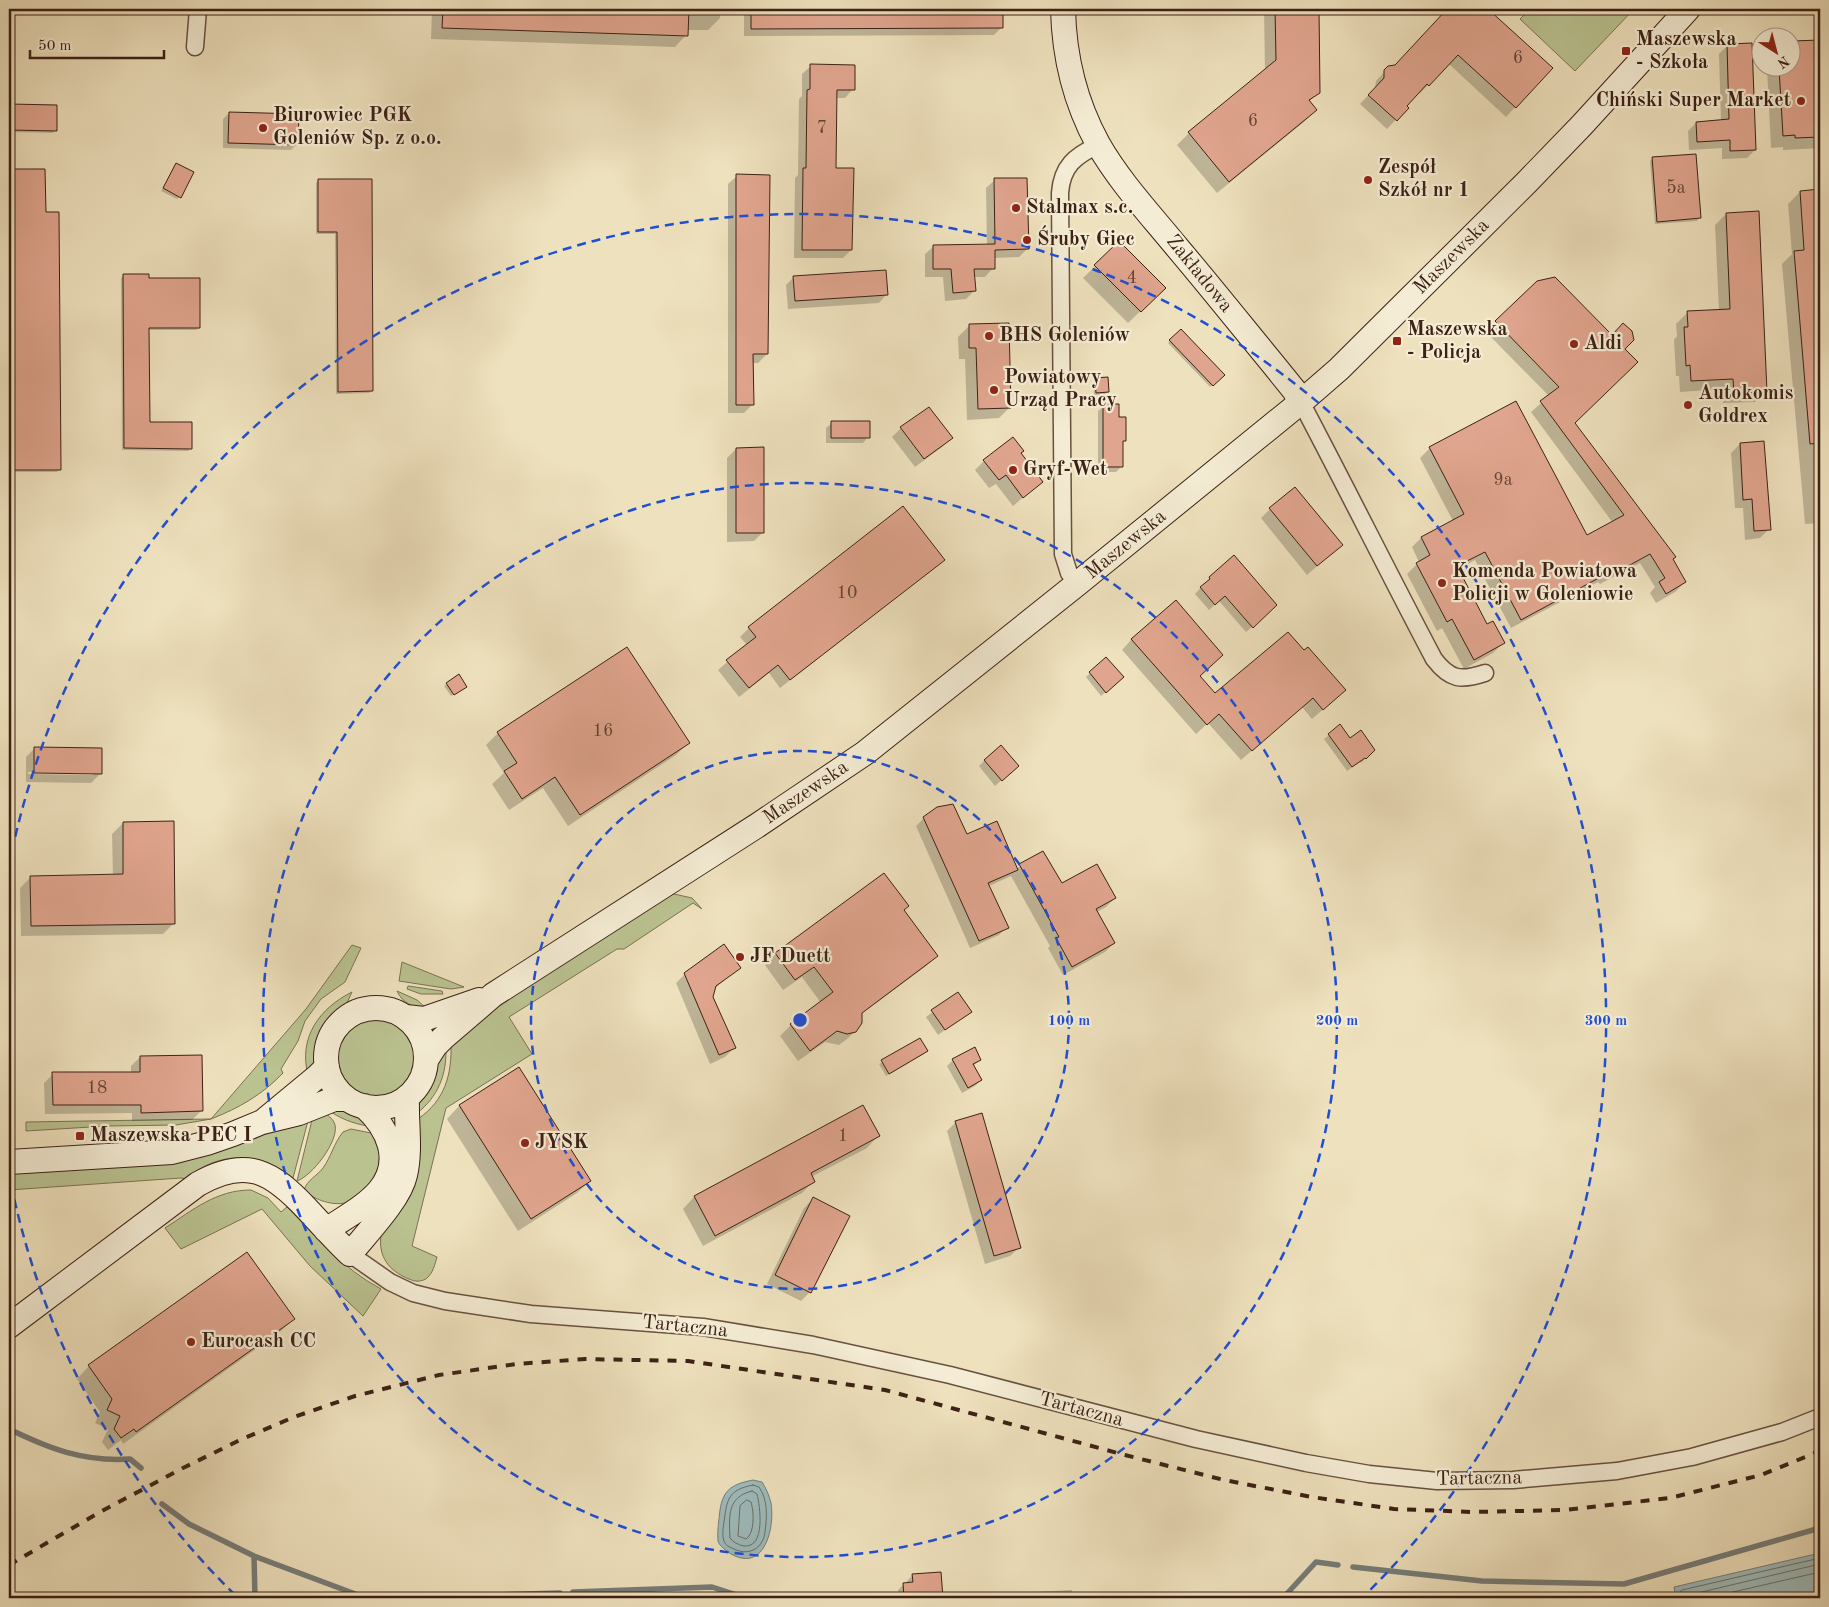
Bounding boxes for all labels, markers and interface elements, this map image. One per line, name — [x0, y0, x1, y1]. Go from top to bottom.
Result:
scale bar — [30, 28, 164, 60]
north arrow — [1752, 28, 1802, 78]
place label: Maszewska - Szkoła — [1636, 30, 1737, 73]
text: 50 m — [38, 39, 72, 54]
marker: Maszewska - Szkoła — [1620, 45, 1632, 57]
house number: 6 — [1513, 49, 1523, 67]
text: N — [1774, 53, 1791, 71]
place label: Chiński Super Market — [1596, 91, 1791, 111]
marker: Chiński Super Market — [1795, 95, 1807, 107]
place label: Biurowiec PGK Goleniów Sp. z o.o. — [273, 106, 442, 149]
house number: 6 — [1248, 112, 1258, 130]
house number: 7 — [817, 119, 827, 137]
marker: Biurowiec PGK Goleniów Sp. z o.o. — [257, 122, 269, 134]
place label: Zespół Szkół nr 1 — [1378, 158, 1470, 201]
marker: Zespół Szkół nr 1 — [1362, 174, 1374, 186]
house number: 5a — [1666, 179, 1686, 197]
place label: Stalmax s.c. — [1026, 198, 1133, 218]
marker: Stalmax s.c. — [1010, 202, 1022, 214]
street label: Maszewska — [1410, 215, 1494, 299]
place label: Śruby Giec — [1037, 225, 1135, 250]
street label: Zakładowa — [1162, 231, 1236, 317]
marker: Śruby Giec — [1021, 234, 1033, 246]
house number: 4 — [1127, 269, 1137, 287]
place label: Maszewska - Policja — [1407, 320, 1508, 363]
place label: BHS Goleniów — [999, 326, 1131, 346]
marker: BHS Goleniów — [983, 330, 995, 342]
place label: Aldi — [1584, 334, 1622, 354]
marker: Maszewska - Policja — [1391, 335, 1403, 347]
marker: Aldi — [1568, 338, 1580, 350]
place label: Powiatowy Urząd Pracy — [1004, 368, 1117, 411]
marker: Powiatowy Urząd Pracy — [988, 384, 1000, 396]
place label: Autokomis Goldrex — [1698, 384, 1793, 427]
marker: Autokomis Goldrex — [1682, 399, 1694, 411]
place label: Gryf-Wet — [1023, 460, 1107, 480]
marker: Gryf-Wet — [1007, 464, 1019, 476]
house number: 9a — [1493, 471, 1513, 489]
street label: Maszewska — [1082, 506, 1170, 584]
place label: Komenda Powiatowa Policji w Goleniowie — [1452, 562, 1637, 605]
marker: Komenda Powiatowa Policji w Goleniowie — [1436, 577, 1448, 589]
house number: 10 — [837, 584, 857, 602]
house number: 16 — [593, 722, 613, 740]
street label: Maszewska — [760, 757, 852, 829]
place label: JF Duett — [750, 947, 831, 967]
marker: JF Duett — [734, 951, 746, 963]
centre of rings — [791, 1011, 809, 1029]
text: 100 m — [1048, 1014, 1090, 1029]
text: 200 m — [1316, 1014, 1358, 1029]
text: 300 m — [1585, 1014, 1627, 1029]
house number: 18 — [87, 1079, 107, 1097]
place label: Maszewska PEC I — [90, 1126, 252, 1146]
house number: 1 — [838, 1127, 848, 1145]
marker: Maszewska PEC I — [74, 1130, 86, 1142]
place label: JYSK — [535, 1133, 588, 1153]
marker: JYSK — [519, 1137, 531, 1149]
street label: Tartaczna — [641, 1313, 729, 1341]
place label: Eurocash CC — [201, 1332, 316, 1352]
marker: Eurocash CC — [185, 1336, 197, 1348]
street label: Tartaczna — [1037, 1389, 1125, 1431]
street label: Tartaczna — [1436, 1468, 1522, 1490]

